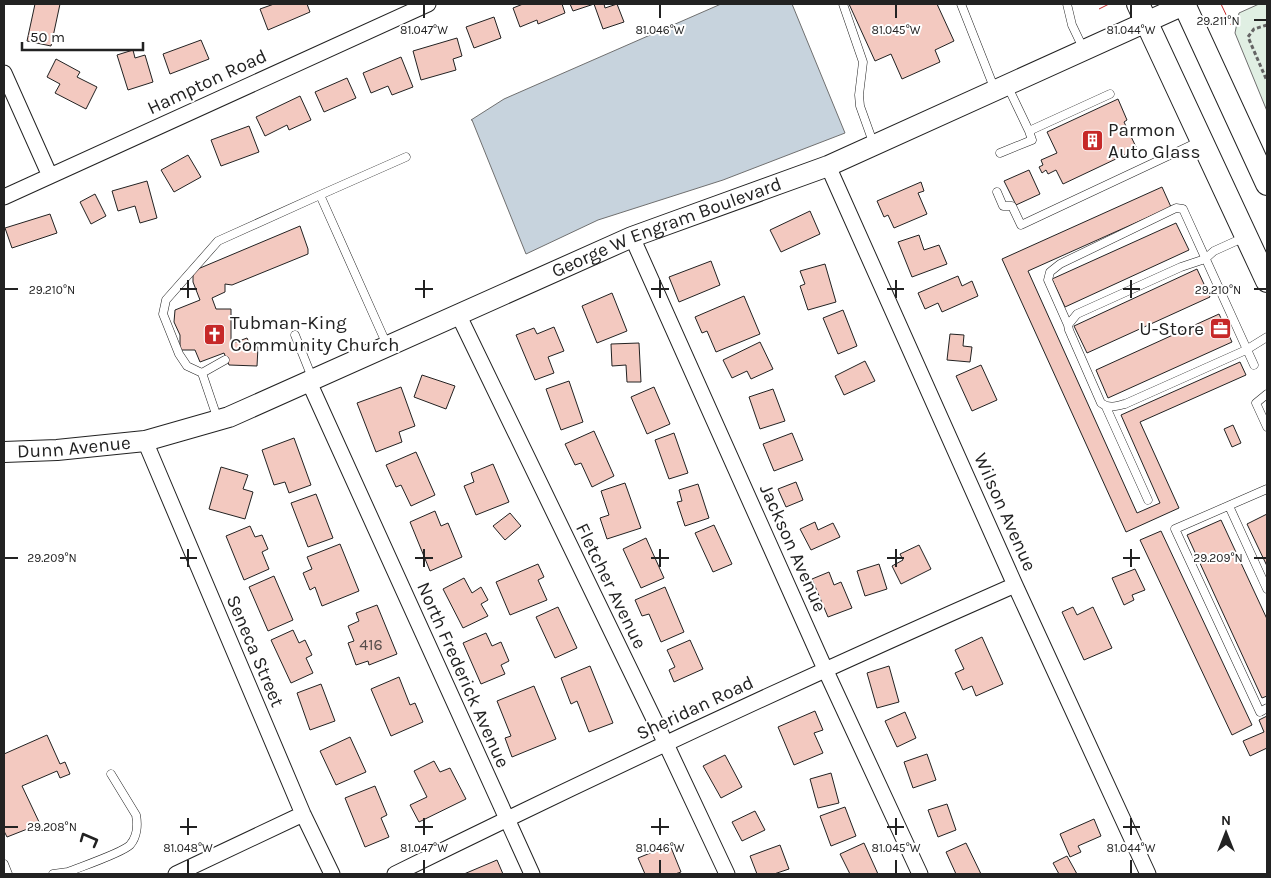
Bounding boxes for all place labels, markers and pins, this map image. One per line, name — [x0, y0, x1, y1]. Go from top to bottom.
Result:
place label: Parmon Auto Glass — [1108, 119, 1200, 163]
building icon: Parmon Auto Glass — [1080, 129, 1104, 153]
place label: Tubman-King Community Church — [230, 312, 399, 356]
office icon: U-Store — [1208, 317, 1232, 341]
place label: U-Store — [1139, 318, 1204, 340]
church icon: Tubman-King Community Church — [202, 322, 226, 346]

